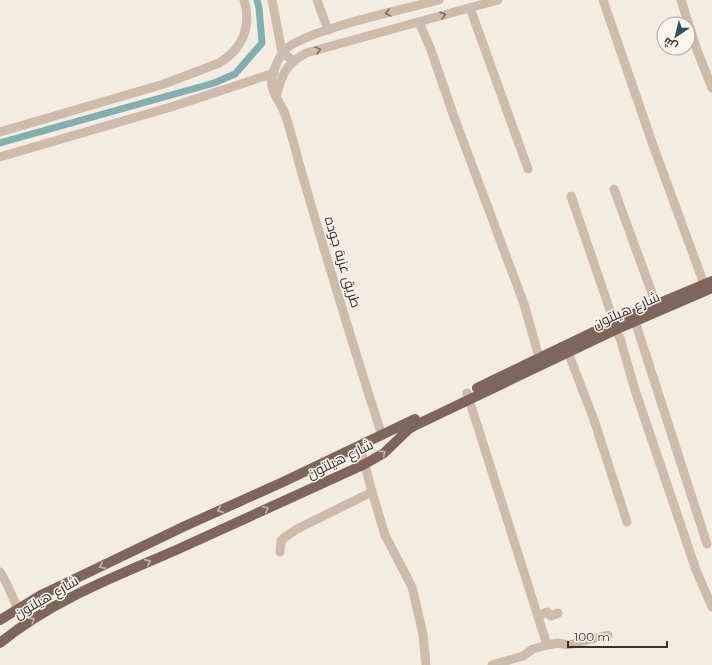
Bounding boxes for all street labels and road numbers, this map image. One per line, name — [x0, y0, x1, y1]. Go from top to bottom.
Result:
street label: طريق عزبة جوده — [321, 214, 365, 310]
street label: شارع هيلتون — [590, 287, 662, 333]
street label: شارع هيلتون — [304, 435, 376, 483]
street label: شارع هيلتون — [10, 571, 82, 623]

